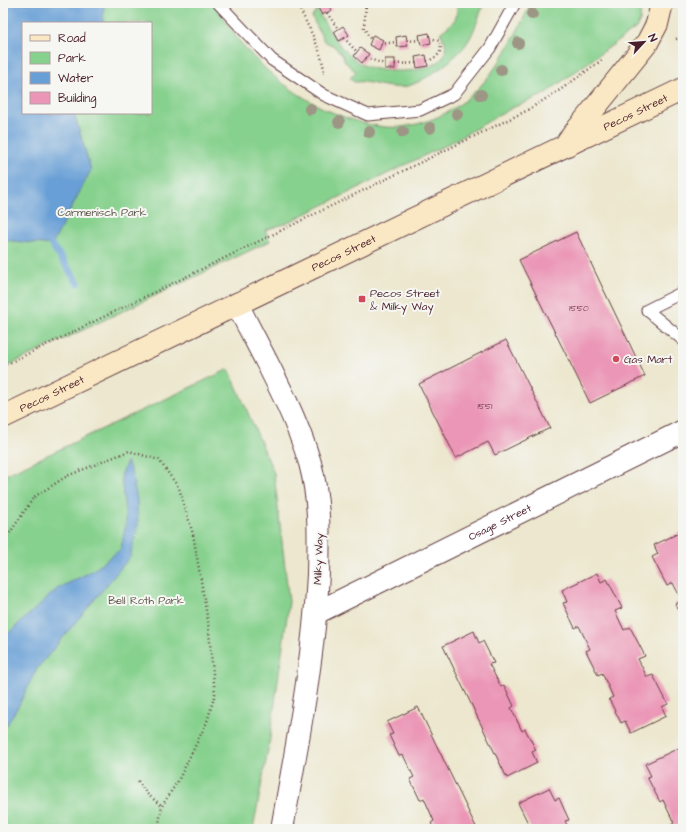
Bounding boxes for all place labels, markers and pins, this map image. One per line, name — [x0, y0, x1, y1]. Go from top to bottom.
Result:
place label: Pecos Street & Milky Way — [370, 286, 441, 315]
marker: Pecos Street & Milky Way — [357, 294, 367, 304]
place label: Gas Mart — [624, 352, 673, 367]
marker: Gas Mart — [611, 354, 621, 364]

